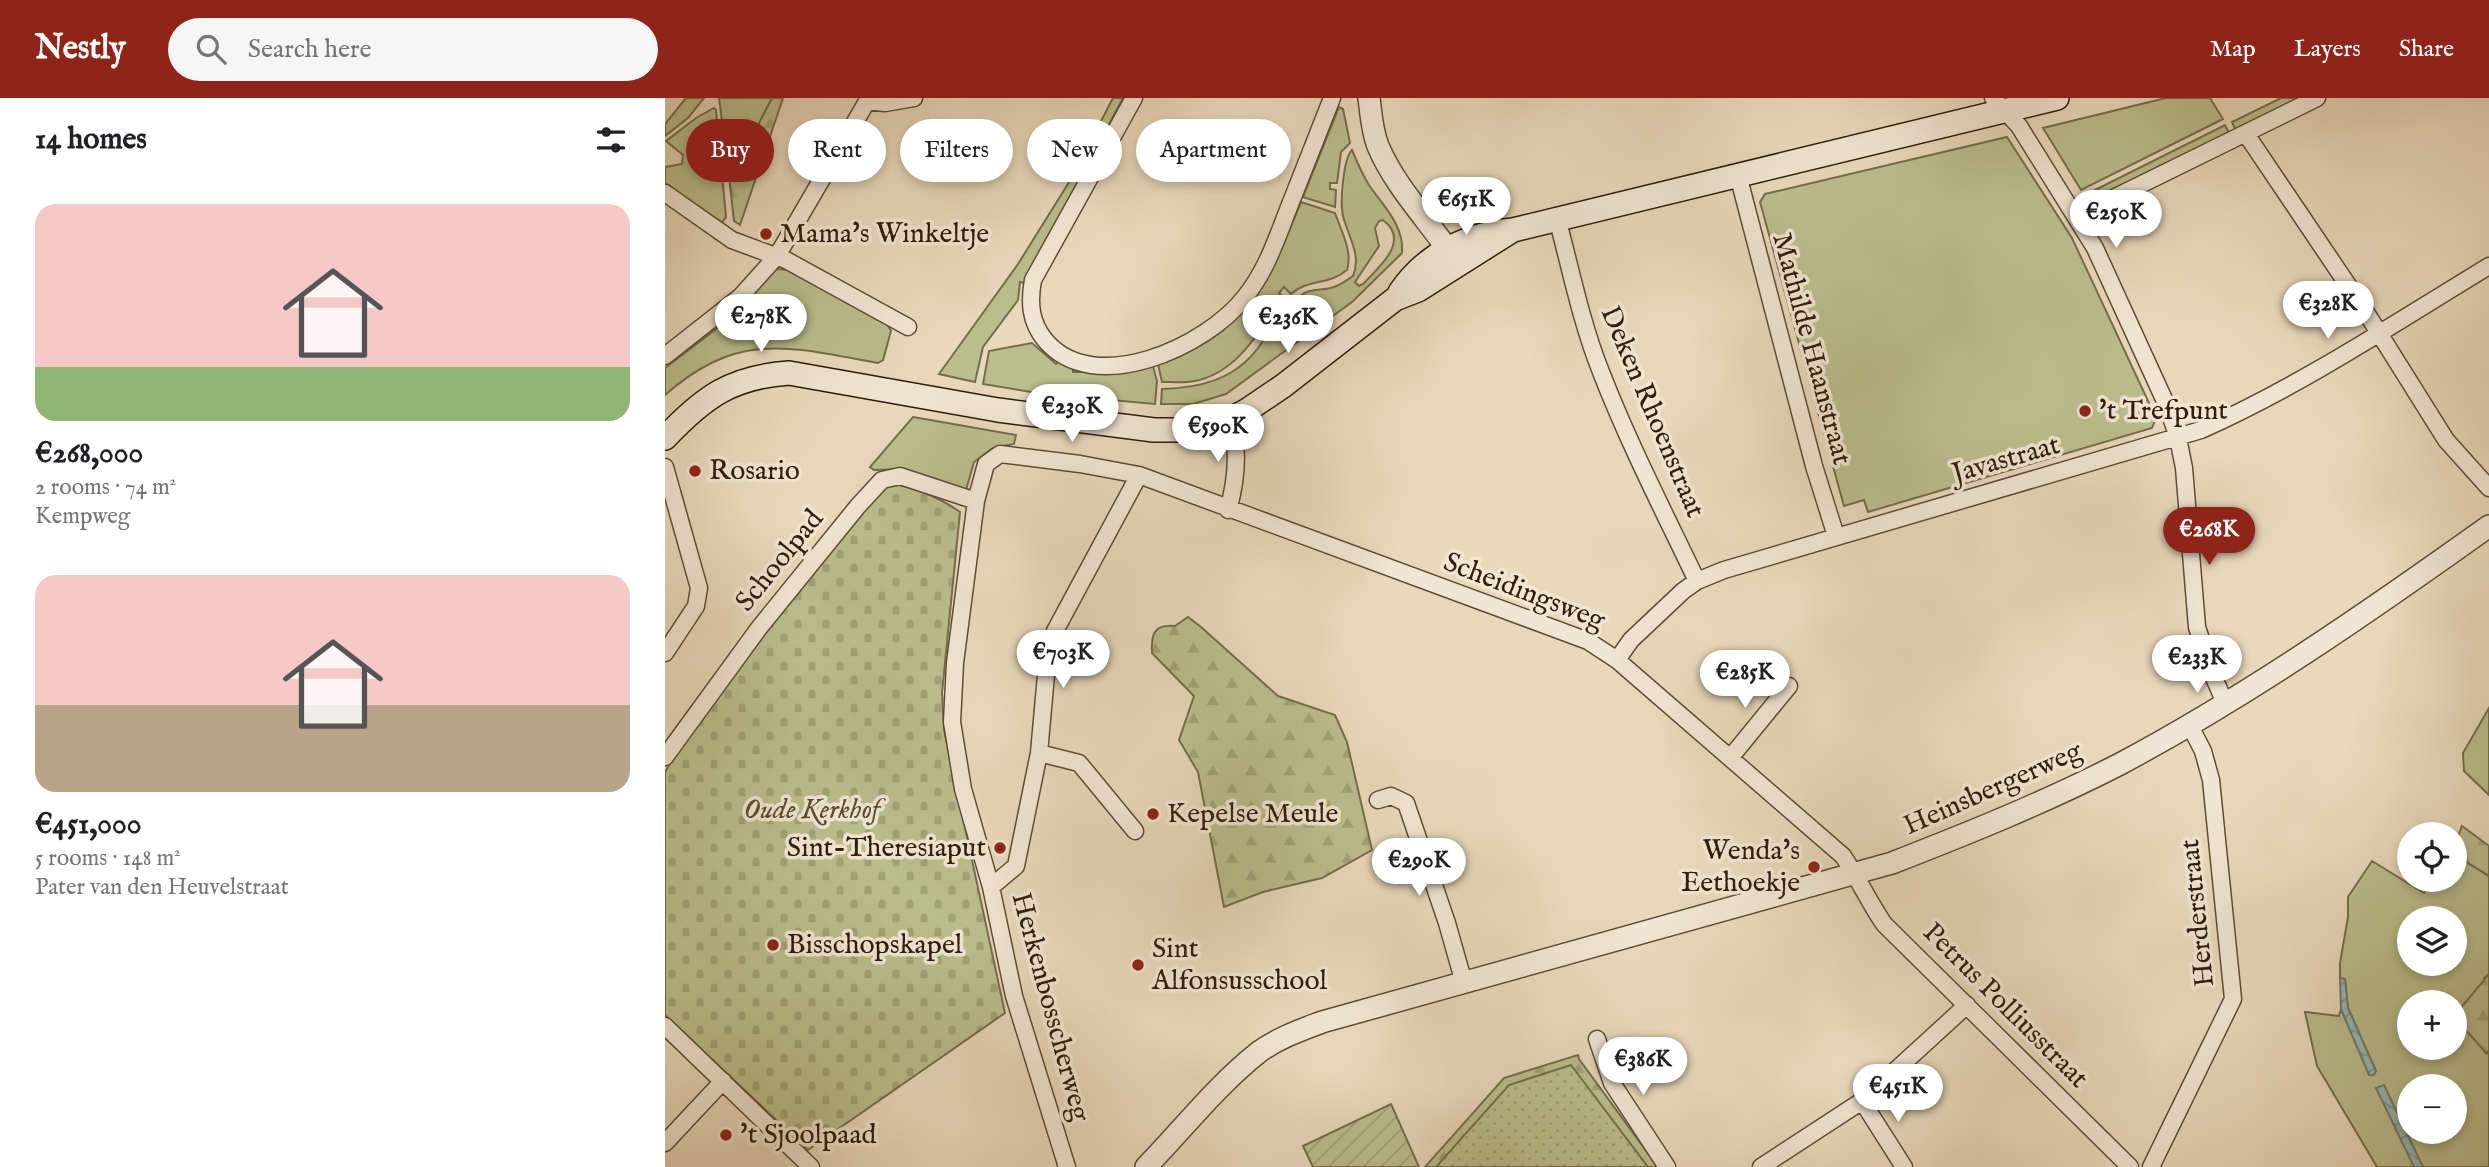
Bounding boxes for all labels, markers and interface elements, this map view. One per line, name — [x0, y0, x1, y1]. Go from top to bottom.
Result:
search box — [168, 18, 658, 81]
text: Nestly — [35, 28, 126, 70]
icon: search — [192, 30, 230, 68]
text: Search here — [248, 33, 372, 66]
text: Map — [2210, 34, 2256, 65]
text: Layers — [2294, 34, 2361, 65]
text: Share — [2399, 34, 2454, 65]
chip: Buy — [686, 119, 774, 182]
chip: Rent — [788, 119, 886, 182]
chip: Filters — [900, 119, 1013, 182]
chip: New — [1027, 119, 1122, 182]
chip: Apartment — [1136, 119, 1291, 182]
text: 14 homes — [35, 121, 147, 159]
icon: filters — [592, 121, 630, 159]
pin: €651K — [1417, 178, 1515, 237]
text: €651K — [1438, 185, 1494, 214]
pin: €250K — [2067, 190, 2165, 250]
text: €250K — [2086, 198, 2146, 227]
place label: Mama's Winkeltje — [780, 217, 989, 252]
marker: Mama's Winkeltje — [758, 226, 774, 242]
street label: Mathilde Haanstraat — [1763, 229, 1859, 469]
icon: home — [270, 250, 396, 376]
pin: €328K — [2279, 282, 2377, 341]
text: €328K — [2299, 289, 2357, 318]
pin: €278K — [712, 294, 810, 354]
pin: €236K — [1239, 296, 1337, 355]
street label: Deken Rhoenstraat — [1592, 301, 1712, 523]
text: €278K — [731, 302, 791, 331]
text: €236K — [1258, 303, 1318, 332]
pin: €230K — [1023, 384, 1121, 444]
text: €230K — [1042, 392, 1102, 421]
place label: 't Trefpunt — [2099, 394, 2228, 429]
marker: 't Trefpunt — [2077, 403, 2093, 419]
pin: €590K — [1169, 404, 1267, 464]
text: €590K — [1188, 412, 1248, 441]
street label: Javastraat — [1945, 428, 2064, 493]
text: €268,000 — [35, 435, 143, 473]
place label: Rosario — [709, 454, 800, 489]
marker: Rosario — [687, 463, 703, 479]
text: 2 rooms · 74 m² — [35, 473, 176, 502]
text: Kempweg — [35, 502, 130, 531]
street label: Schoolpad — [728, 503, 832, 619]
pin: €268K — [2160, 508, 2258, 567]
text: €268K — [2179, 515, 2239, 544]
street label: Scheidingsweg — [1438, 545, 1610, 639]
icon: home — [270, 621, 396, 747]
pin: €703K — [1014, 630, 1112, 690]
pin: €233K — [2148, 636, 2246, 695]
text: €703K — [1033, 638, 1093, 667]
text: €233K — [2168, 643, 2226, 672]
pin: €285K — [1696, 650, 1794, 710]
text: €285K — [1716, 658, 1774, 687]
street label: Heinsbergerweg — [1898, 734, 2088, 844]
park label: Oude Kerkhof — [744, 793, 887, 828]
place label: Kepelse Meule — [1167, 797, 1339, 832]
text: €451,000 — [35, 806, 141, 844]
marker: Kepelse Meule — [1145, 806, 1161, 822]
map controls — [2397, 822, 2467, 1144]
button: locate — [2397, 822, 2467, 892]
place label: Sint-Theresiaput — [787, 831, 986, 866]
place label: Wenda's Eethoekje — [1681, 834, 1800, 901]
street label: Herderstraat — [2173, 837, 2223, 989]
pin: €290K — [1370, 838, 1468, 898]
marker: Sint-Theresiaput — [992, 840, 1008, 856]
text: 5 rooms · 148 m² — [35, 844, 181, 873]
text: €290K — [1388, 846, 1450, 875]
marker: Wenda's Eethoekje — [1806, 859, 1822, 875]
text: Pater van den Heuvelstraat — [35, 873, 289, 902]
street label: Herkenbosscherweg — [1003, 889, 1098, 1126]
button: layers — [2397, 906, 2467, 976]
street label: Petrus Polliusstraat — [1915, 916, 2096, 1097]
place label: Bisschopskapel — [787, 928, 963, 963]
place label: Sint Alfonsusschool — [1151, 932, 1327, 999]
marker: Bisschopskapel — [765, 937, 781, 953]
marker: Sint Alfonsusschool — [1130, 957, 1146, 973]
button: + — [2397, 990, 2467, 1060]
pin: €386K — [1594, 1038, 1692, 1097]
text: €386K — [1614, 1045, 1672, 1074]
pin: €451K — [1849, 1065, 1947, 1124]
text: €451K — [1869, 1072, 1927, 1101]
button: − — [2397, 1074, 2467, 1144]
place label: 't Sjoolpaad — [740, 1118, 877, 1153]
marker: 't Sjoolpaad — [718, 1127, 734, 1143]

